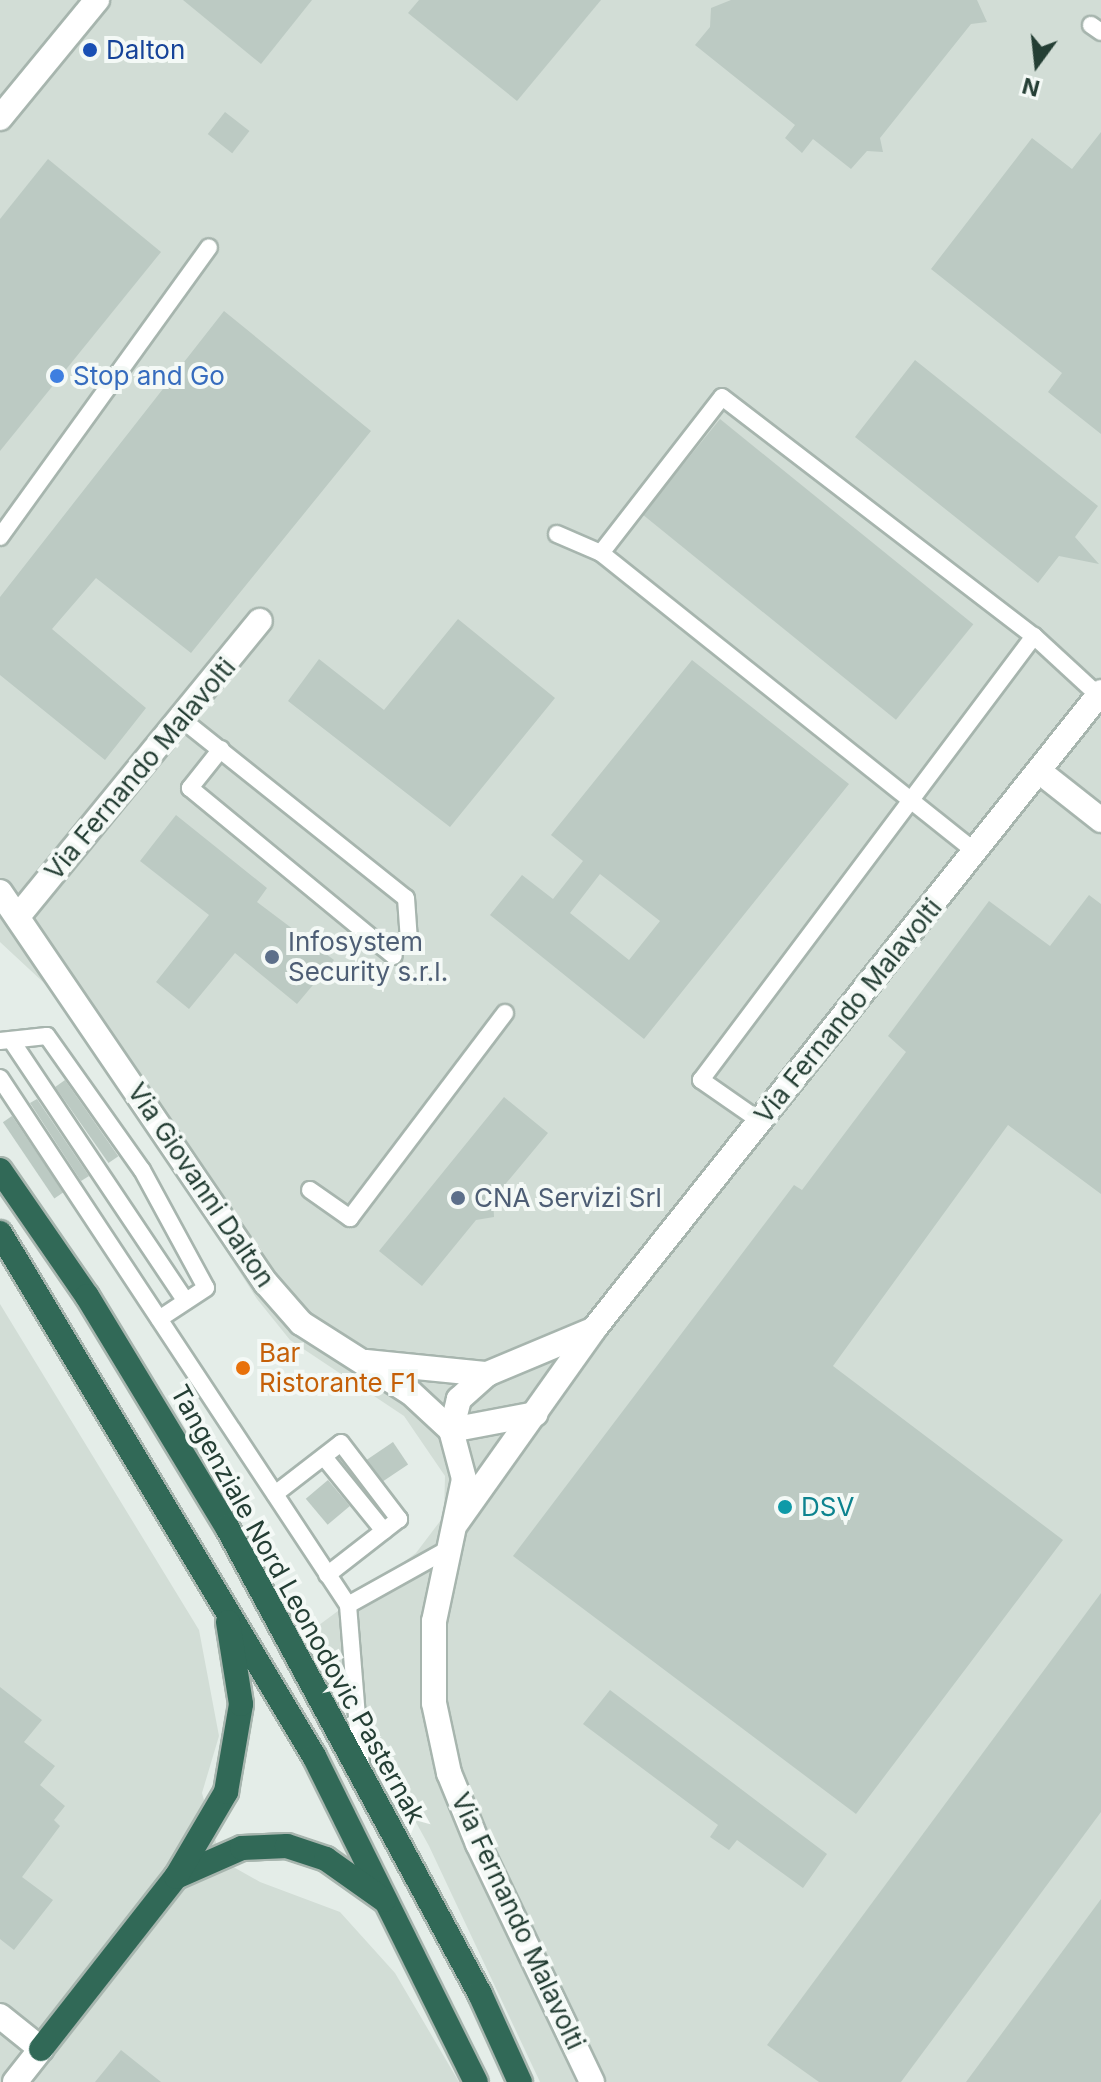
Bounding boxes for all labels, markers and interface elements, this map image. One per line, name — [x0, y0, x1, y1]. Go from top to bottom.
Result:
north arrow — [997, 24, 1077, 104]
place label: Dalton — [106, 34, 185, 66]
marker: Dalton — [81, 41, 99, 59]
text: N — [1019, 72, 1042, 102]
place label: Stop and Go — [73, 360, 225, 392]
marker: Stop and Go — [48, 367, 66, 385]
street label: Via Fernando Malavolti — [38, 652, 242, 886]
street label: Via Fernando Malavolti — [748, 892, 948, 1130]
place label: Infosystem Security s.r.l. — [288, 926, 448, 988]
marker: Infosystem Security s.r.l. — [263, 948, 281, 966]
street label: Via Giovanni Dalton — [121, 1077, 281, 1293]
place label: CNA Servizi Srl — [474, 1182, 662, 1214]
marker: CNA Servizi Srl — [449, 1189, 467, 1207]
place label: Bar Ristorante F1 — [259, 1337, 416, 1398]
marker: Bar Ristorante F1 — [234, 1359, 252, 1377]
street label: Tangenziale Nord Leonodovic Pasternak — [164, 1379, 432, 1829]
place label: DSV — [801, 1491, 854, 1523]
marker: DSV — [776, 1498, 794, 1516]
street label: Via Fernando Malavolti — [445, 1788, 591, 2054]

